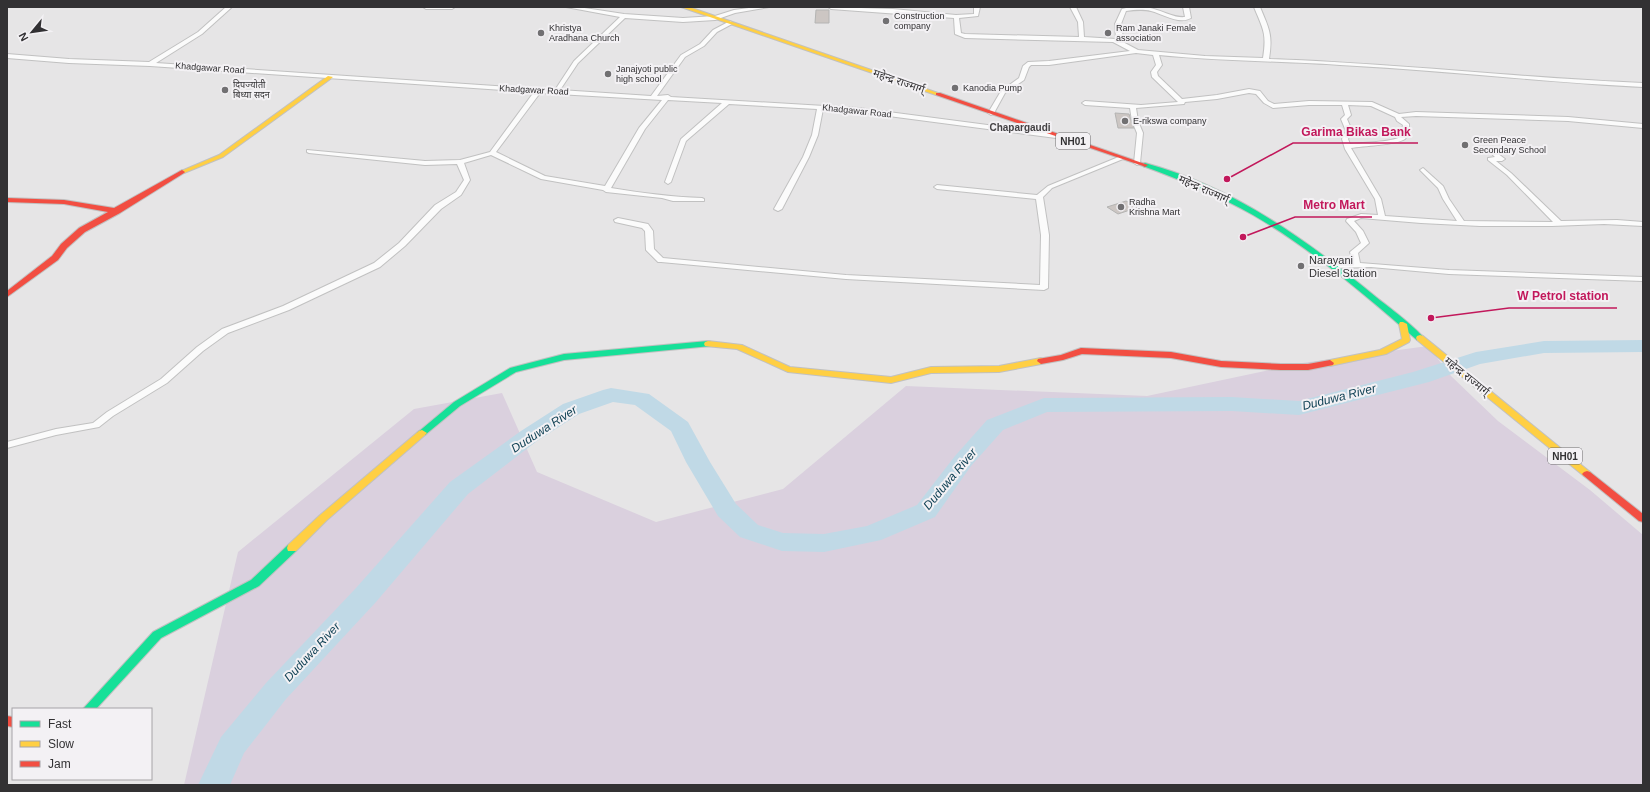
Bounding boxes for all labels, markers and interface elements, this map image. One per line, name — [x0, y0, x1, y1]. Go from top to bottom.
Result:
place label: Construction company — [894, 11, 945, 31]
north arrow — [12, 12, 52, 52]
marker: Construction company — [881, 16, 891, 26]
place label: Khristya Aradhana Church — [549, 23, 620, 43]
place label: Ram Janaki Female association — [1116, 23, 1196, 43]
marker: Khristya Aradhana Church — [536, 28, 546, 38]
marker: Ram Janaki Female association — [1103, 28, 1113, 38]
text: N — [16, 30, 30, 43]
street label: Khadgawar Road — [175, 61, 245, 75]
place label: Janajyoti public high school — [616, 64, 678, 84]
street label: महेन्द्र राज्मार्ग् — [871, 67, 928, 97]
marker: Janajyoti public high school — [603, 69, 613, 79]
place label: दिपज्योती बिध्या सदन — [233, 79, 271, 100]
street label: Khadgawar Road — [499, 83, 569, 97]
marker: Kanodia Pump — [950, 83, 960, 93]
place label: Kanodia Pump — [963, 83, 1022, 93]
marker: दिपज्योती बिध्या सदन — [220, 85, 230, 95]
street label: Khadgawar Road — [822, 102, 892, 120]
marker: E-rikswa company — [1120, 116, 1130, 126]
place label: E-rikswa company — [1133, 116, 1207, 126]
callout: Garima Bikas Bank — [1293, 119, 1418, 143]
district label: Chapargaudi — [989, 122, 1051, 133]
text: Garima Bikas Bank — [1301, 125, 1411, 139]
road number: NH01 — [1056, 133, 1090, 149]
place label: Green Peace Secondary School — [1473, 135, 1546, 155]
marker: Green Peace Secondary School — [1460, 140, 1470, 150]
street label: महेन्द्र राज्मार्ग् — [1176, 173, 1233, 207]
callout: Metro Mart — [1295, 193, 1372, 217]
place label: Radha Krishna Mart — [1129, 197, 1181, 217]
text: Metro Mart — [1303, 198, 1365, 212]
marker: Radha Krishna Mart — [1116, 202, 1126, 212]
place label: Narayani Diesel Station — [1309, 254, 1377, 279]
marker: Narayani Diesel Station — [1296, 261, 1306, 271]
callout: W Petrol station — [1509, 284, 1617, 308]
text: W Petrol station — [1517, 289, 1609, 303]
street label: महेन्द्र राज्मार्ग् — [1442, 354, 1493, 400]
water label: Duduwa River — [1301, 381, 1378, 413]
water label: Duduwa River — [509, 402, 580, 455]
water label: Duduwa River — [920, 445, 980, 512]
road number: NH01 — [1548, 448, 1582, 464]
water label: Duduwa River — [281, 619, 343, 684]
legend — [12, 708, 152, 780]
text: Fast — [48, 717, 72, 731]
text: Slow — [48, 737, 74, 751]
text: Jam — [48, 757, 71, 771]

